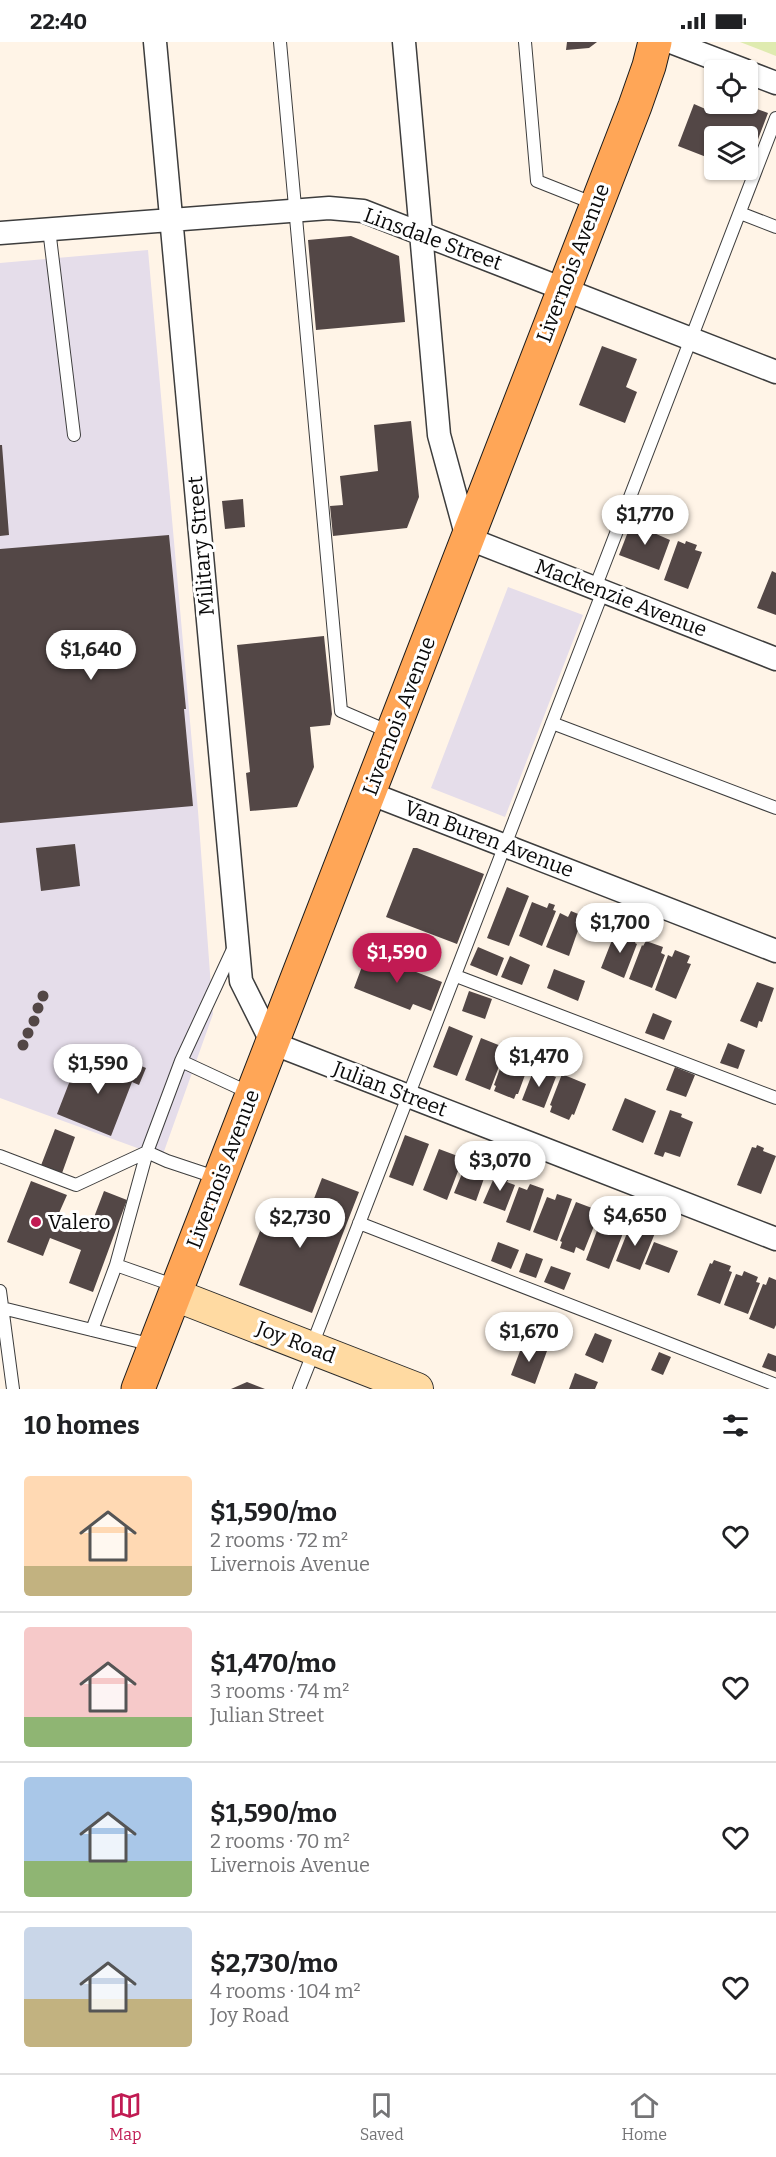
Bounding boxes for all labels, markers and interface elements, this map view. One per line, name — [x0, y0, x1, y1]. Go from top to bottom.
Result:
text: 22:40 — [30, 8, 87, 35]
map controls — [704, 60, 758, 180]
button: locate — [704, 60, 758, 114]
button: layers — [704, 126, 758, 180]
street label: Livernois Avenue — [531, 180, 615, 346]
street label: Linsdale Street — [360, 202, 506, 276]
street label: Military Street — [182, 475, 220, 617]
pin: $1,770 — [596, 495, 694, 546]
text: $1,770 — [616, 502, 674, 526]
street label: Mackenzie Avenue — [531, 553, 711, 643]
pin: $1,640 — [42, 630, 140, 681]
street label: Livernois Avenue — [357, 633, 441, 799]
text: $1,640 — [60, 637, 122, 661]
street label: Van Buren Avenue — [401, 795, 577, 883]
pin: $1,700 — [571, 903, 669, 954]
text: $1,700 — [590, 910, 650, 934]
pin: $1,590 — [348, 933, 446, 984]
text: $1,590 — [367, 940, 427, 964]
pin: $1,470 — [490, 1037, 588, 1088]
pin: $1,590 — [49, 1044, 147, 1095]
text: $1,470 — [509, 1044, 569, 1068]
text: $1,590 — [68, 1051, 128, 1075]
street label: Julian Street — [328, 1055, 451, 1123]
street label: Livernois Avenue — [181, 1086, 265, 1252]
pin: $3,070 — [451, 1141, 549, 1192]
text: $3,070 — [469, 1148, 531, 1172]
pin: $4,650 — [586, 1196, 684, 1247]
pin: $2,730 — [251, 1198, 349, 1249]
text: $4,650 — [603, 1203, 667, 1227]
text: $2,730 — [269, 1205, 331, 1229]
place label: Valero — [48, 1209, 111, 1235]
marker: Valero — [29, 1215, 43, 1229]
pin: $1,670 — [480, 1312, 578, 1363]
street label: Joy Road — [252, 1315, 339, 1369]
text: $1,670 — [499, 1319, 559, 1343]
icon: filters — [719, 1409, 752, 1442]
text: 10 homes — [24, 1410, 140, 1441]
text: $1,590/mo — [210, 1497, 337, 1528]
icon: home — [72, 1500, 144, 1572]
icon: heart — [719, 1520, 752, 1553]
text: 2 rooms · 72 m² — [210, 1528, 348, 1552]
text: Livernois Avenue — [210, 1552, 370, 1576]
text: $1,470/mo — [210, 1648, 336, 1679]
icon: home — [72, 1651, 144, 1723]
icon: heart — [719, 1671, 752, 1704]
text: 3 rooms · 74 m² — [210, 1679, 349, 1703]
text: Julian Street — [210, 1703, 324, 1727]
text: $1,590/mo — [210, 1798, 337, 1829]
icon: home — [72, 1801, 144, 1873]
icon: heart — [719, 1821, 752, 1854]
text: 2 rooms · 70 m² — [210, 1829, 350, 1853]
text: Livernois Avenue — [210, 1853, 370, 1877]
text: $2,730/mo — [210, 1948, 338, 1979]
icon: home — [72, 1951, 144, 2023]
icon: heart — [719, 1971, 752, 2004]
text: 4 rooms · 104 m² — [210, 1979, 361, 2003]
text: Joy Road — [210, 2003, 289, 2027]
tab: Map — [109, 2089, 142, 2144]
tab: Saved — [360, 2089, 404, 2144]
tab: Home — [621, 2089, 667, 2144]

